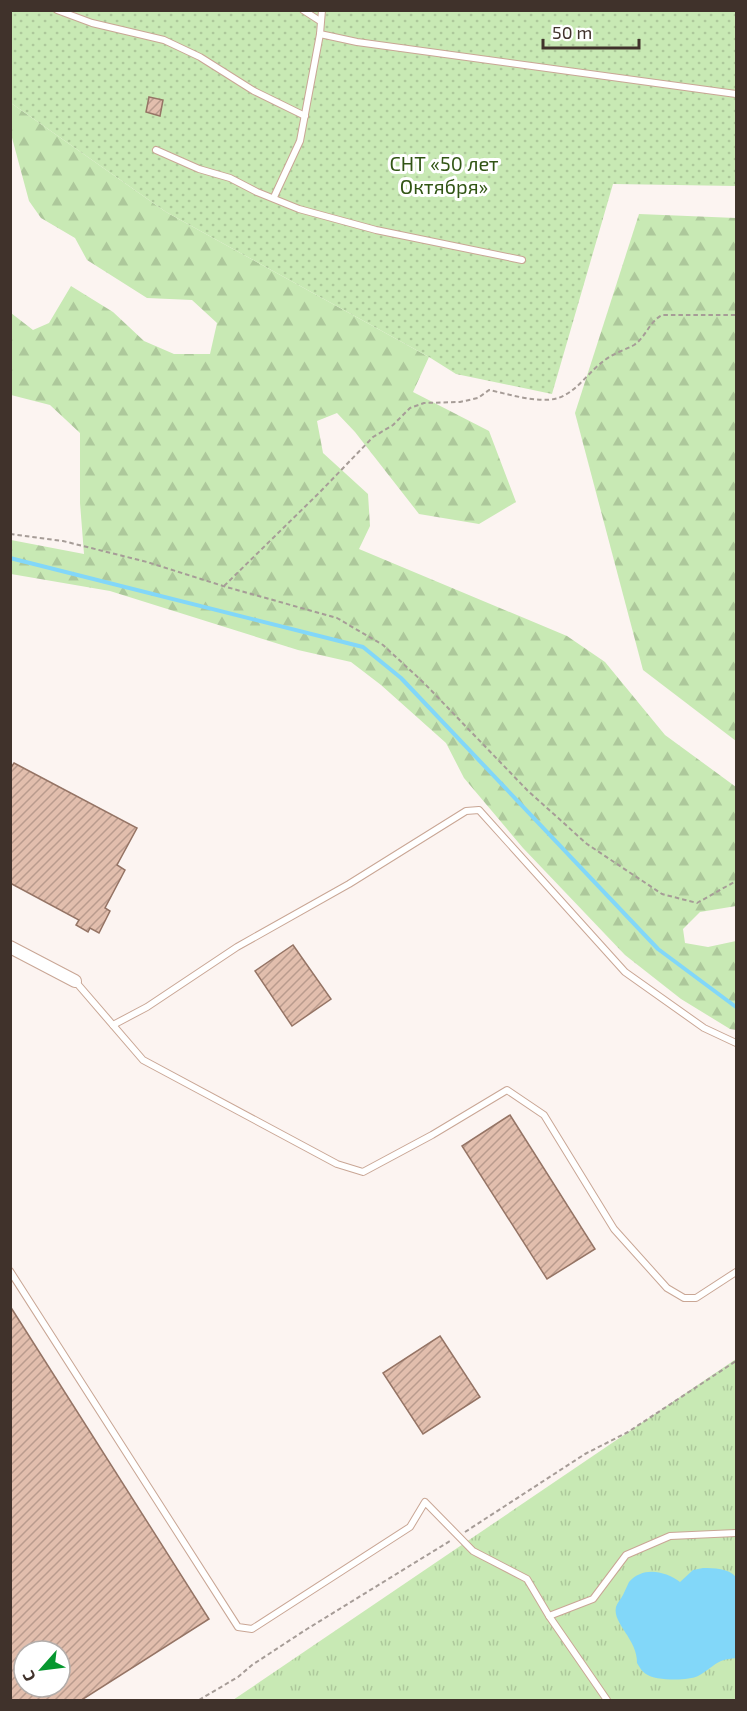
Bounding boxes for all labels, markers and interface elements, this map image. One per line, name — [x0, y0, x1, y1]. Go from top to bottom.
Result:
scale bar — [543, 12, 639, 50]
text: 50 m — [552, 21, 592, 43]
park label: СНТ «50 лет Октября» — [389, 151, 499, 198]
north arrow — [12, 1639, 72, 1699]
text: С — [18, 1668, 39, 1685]

